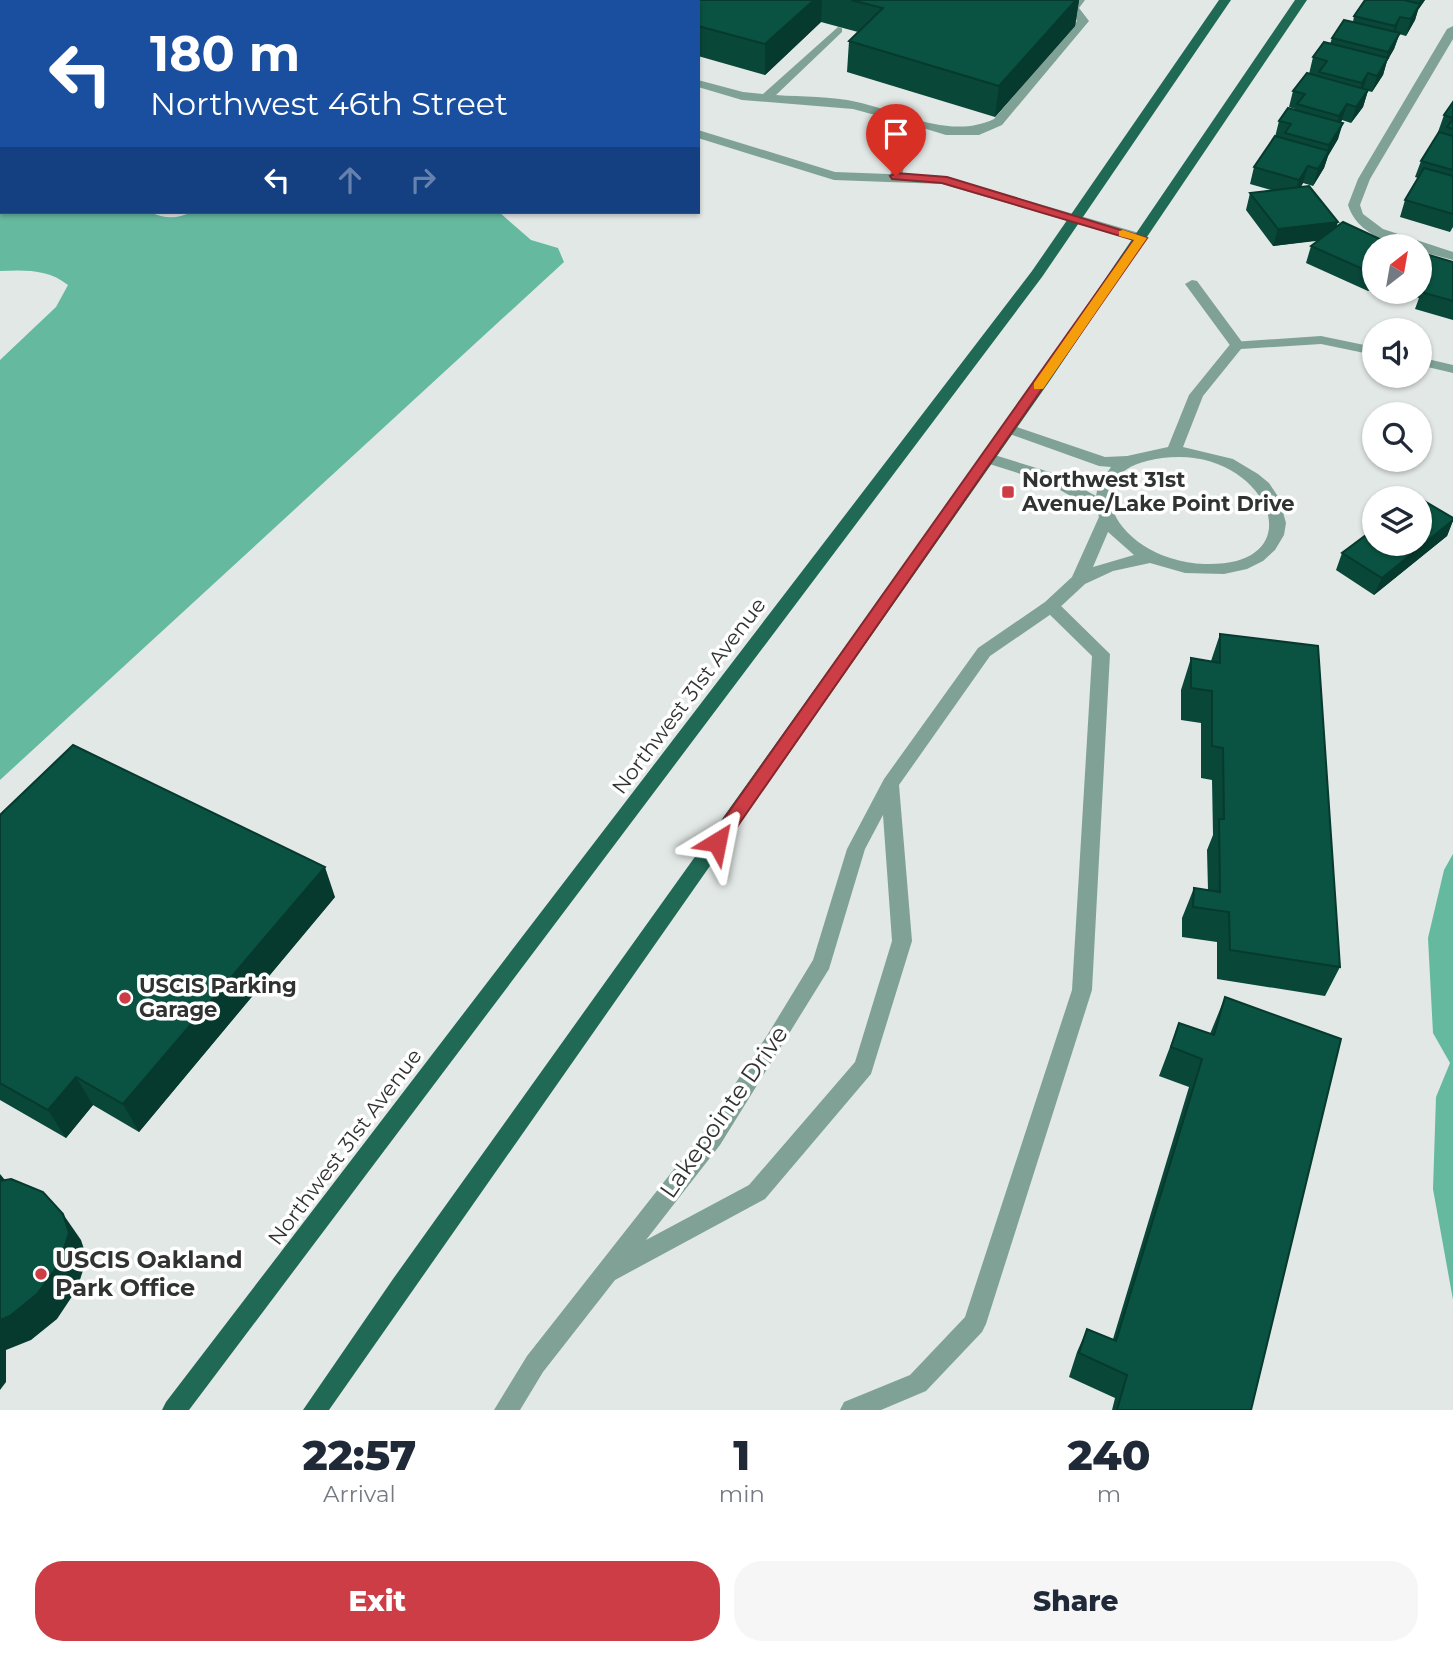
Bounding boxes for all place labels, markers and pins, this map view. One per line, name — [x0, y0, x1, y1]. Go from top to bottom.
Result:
pin — [866, 104, 926, 176]
place label: Northwest 31st Avenue/Lake Point Drive — [1021, 467, 1295, 516]
marker: Northwest 31st Avenue/Lake Point Drive — [1000, 484, 1016, 500]
place label: USCIS Parking Garage — [139, 973, 297, 1022]
marker: USCIS Parking Garage — [117, 990, 133, 1006]
place label: USCIS Oakland Park Office — [55, 1245, 243, 1302]
marker: USCIS Oakland Park Office — [33, 1266, 49, 1282]

